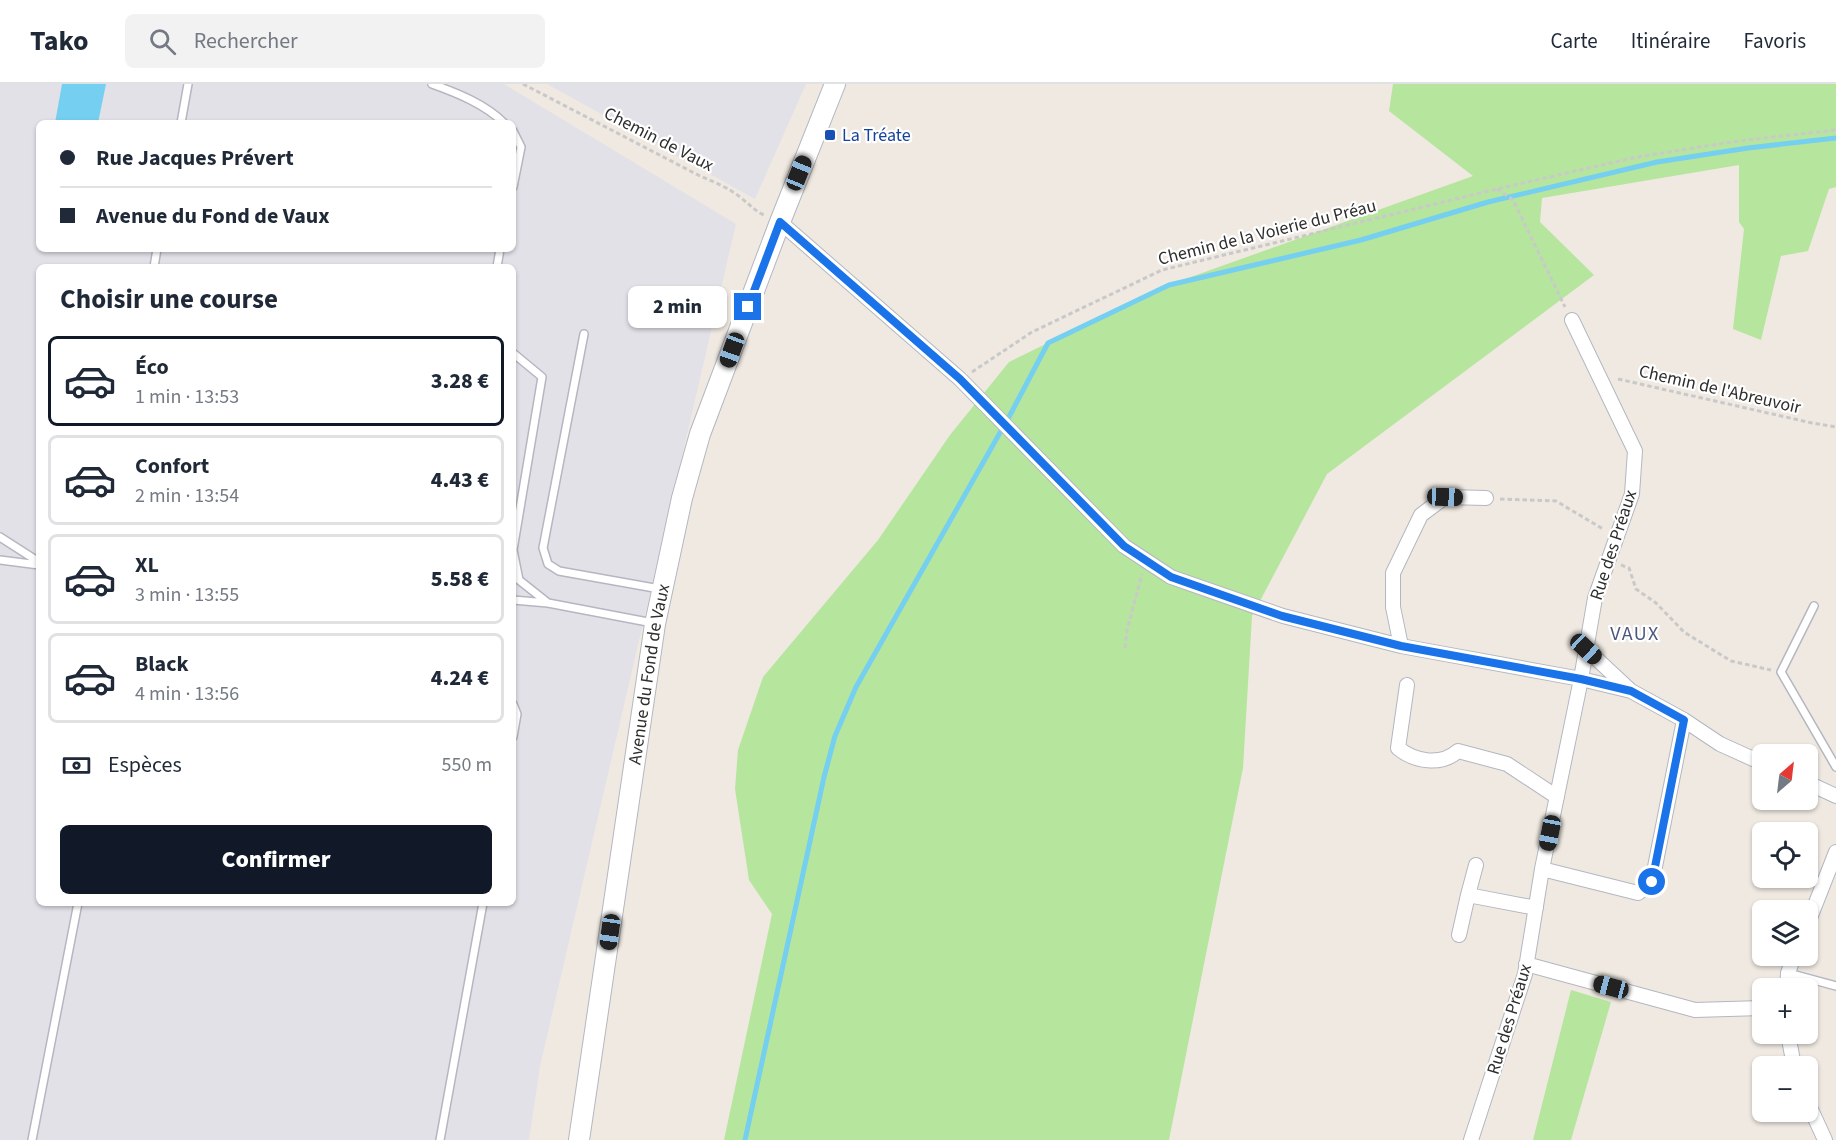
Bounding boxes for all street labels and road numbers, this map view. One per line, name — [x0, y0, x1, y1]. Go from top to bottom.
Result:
street label: Chemin de Vaux — [600, 101, 718, 178]
street label: Chemin de la Voierie du Préau — [1155, 193, 1379, 272]
street label: Chemin de l'Abreuvoir — [1636, 359, 1804, 420]
street label: Rue des Préaux — [1584, 487, 1643, 603]
street label: Avenue du Fond de Vaux — [622, 582, 676, 766]
street label: Rue des Préaux — [1481, 961, 1538, 1078]

